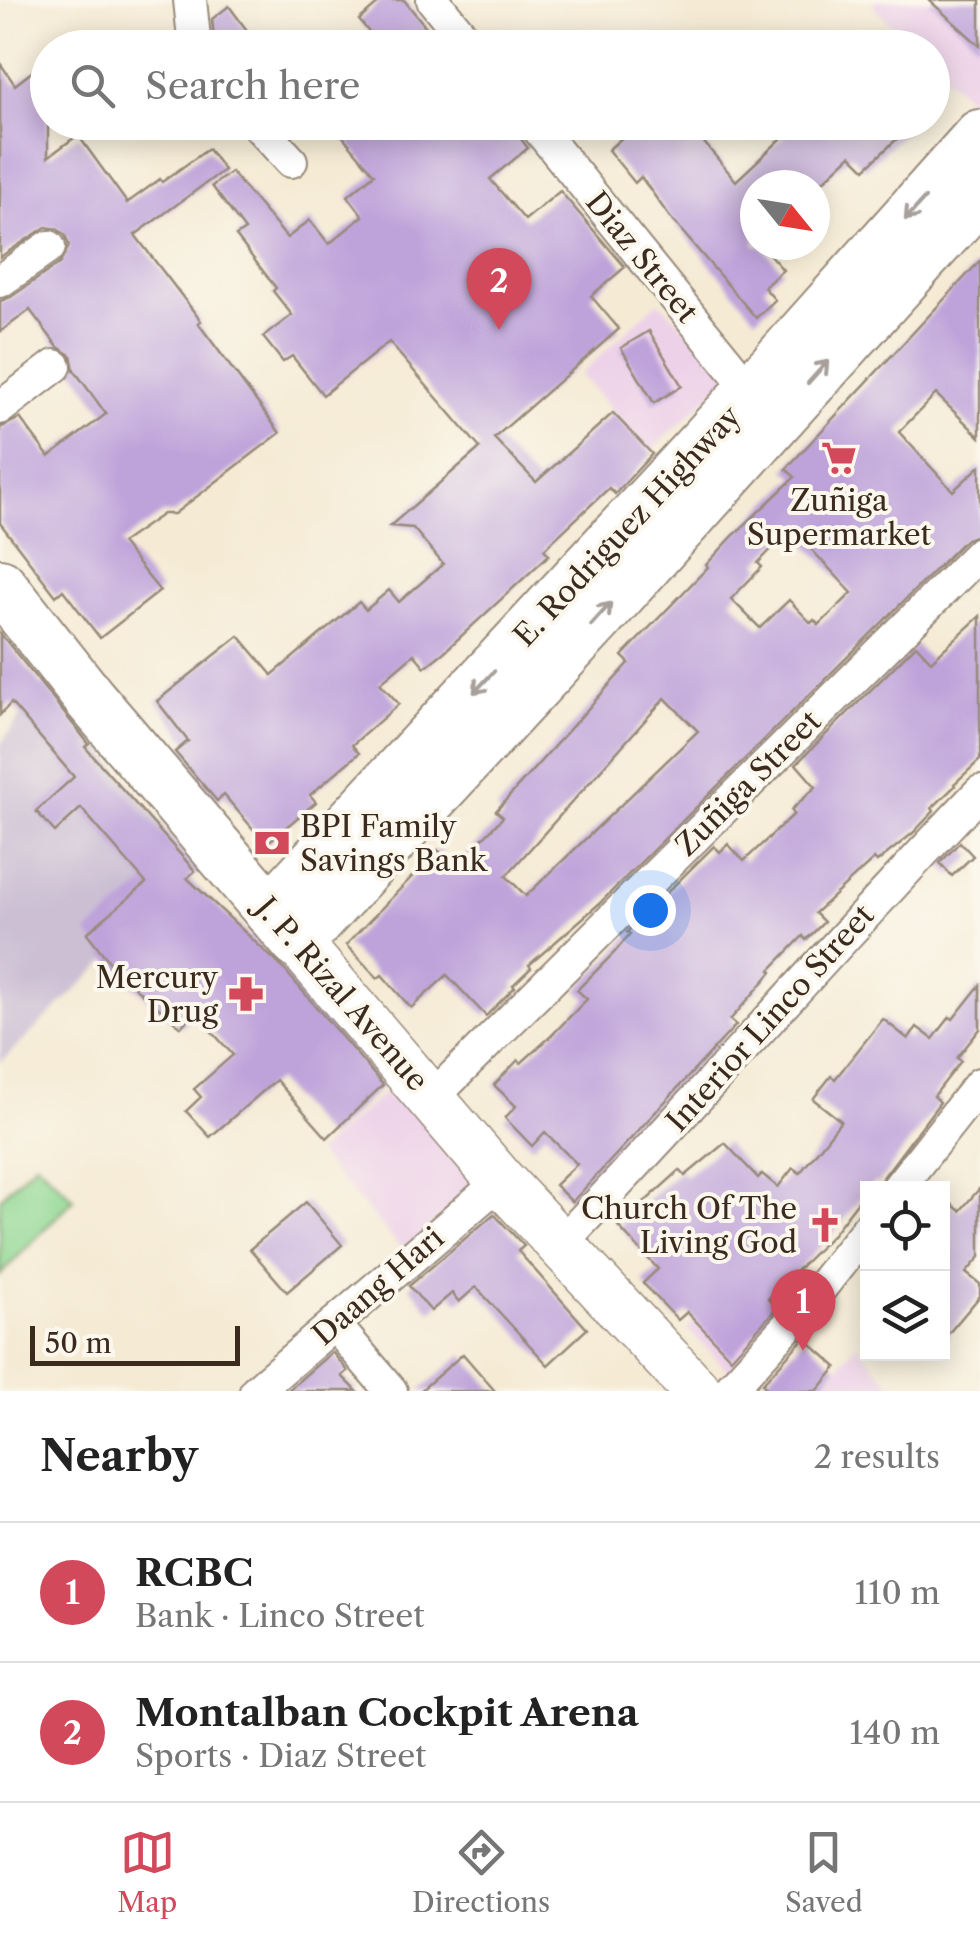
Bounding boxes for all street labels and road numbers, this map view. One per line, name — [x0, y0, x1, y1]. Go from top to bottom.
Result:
street label: Diaz Street — [578, 184, 706, 330]
street label: E. Rodriguez Highway — [506, 398, 748, 654]
street label: Zuñiga Street — [668, 702, 829, 863]
street label: J. P. Rizal Avenue — [245, 887, 436, 1098]
street label: Interior Linco Street — [658, 897, 882, 1139]
street label: Daang Hari — [305, 1219, 451, 1353]

